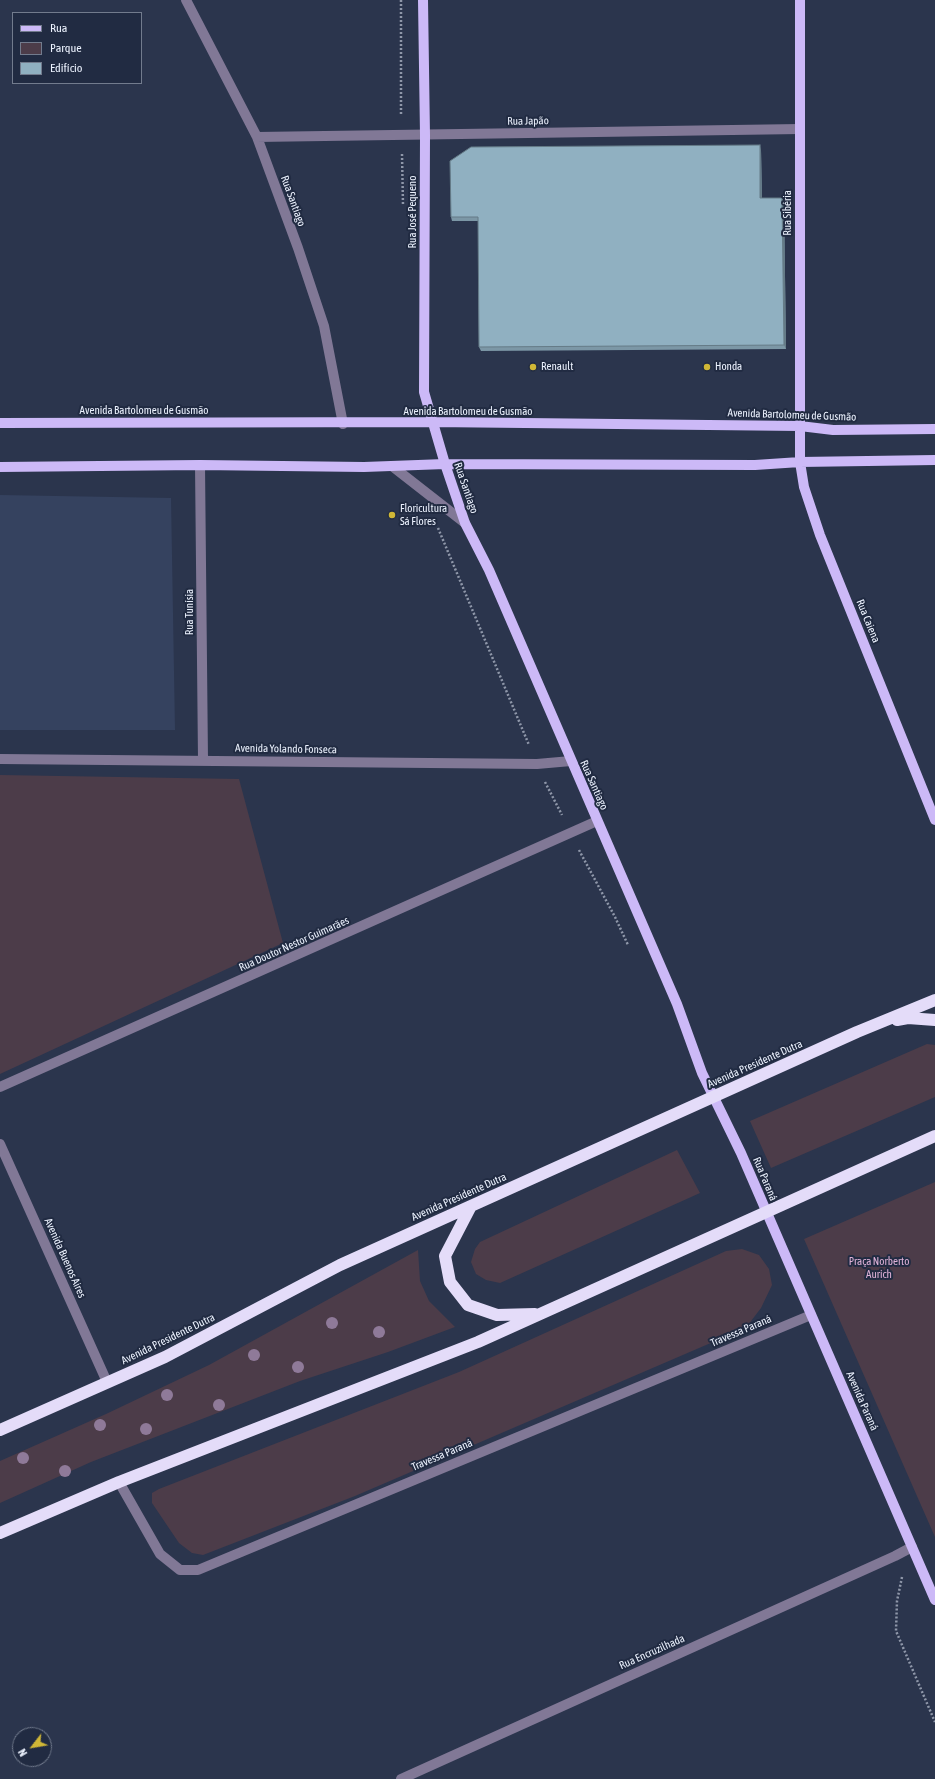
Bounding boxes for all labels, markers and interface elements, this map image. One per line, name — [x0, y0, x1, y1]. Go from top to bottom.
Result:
legend — [12, 12, 142, 84]
text: Rua — [50, 21, 67, 35]
text: Parque — [50, 41, 82, 55]
text: Edifício — [50, 61, 82, 75]
street label: Rua Japão — [507, 114, 549, 128]
street label: Rua Santiago — [278, 174, 308, 228]
street label: Rua José Pequeno — [406, 176, 420, 248]
street label: Rua Sibéria — [781, 190, 795, 236]
place label: Renault — [541, 360, 573, 374]
place label: Honda — [715, 360, 742, 374]
marker: Renault — [528, 362, 538, 372]
marker: Honda — [702, 362, 712, 372]
street label: Avenida Bartolomeu de Gusmão — [80, 404, 208, 418]
street label: Avenida Bartolomeu de Gusmão — [404, 405, 532, 419]
street label: Avenida Bartolomeu de Gusmão — [727, 406, 857, 424]
street label: Rua Santiago — [451, 461, 481, 515]
place label: Floricultura Sá Flores — [400, 502, 447, 528]
marker: Floricultura Sá Flores — [387, 510, 397, 520]
street label: Rua Tunísia — [183, 589, 197, 635]
street label: Rua Caiena — [853, 597, 883, 645]
street label: Avenida Yolando Fonseca — [235, 742, 337, 756]
street label: Rua Santiago — [577, 758, 611, 812]
street label: Rua Doutor Nestor Guimarães — [237, 914, 351, 974]
street label: Avenida Presidente Dutra — [706, 1037, 804, 1091]
street label: Rua Paraná — [750, 1155, 780, 1203]
street label: Avenida Presidente Dutra — [410, 1170, 508, 1224]
street label: Avenida Buenos Aires — [41, 1216, 89, 1300]
park label: Praça Norberto Aurich — [849, 1255, 909, 1281]
street label: Avenida Presidente Dutra — [119, 1311, 217, 1367]
street label: Travessa Paraná — [709, 1312, 773, 1350]
street label: Avenida Paraná — [843, 1369, 881, 1433]
street label: Travessa Paraná — [410, 1436, 474, 1474]
street label: Rua Encruzilhada — [617, 1632, 687, 1672]
north arrow — [12, 1727, 52, 1767]
text: N — [16, 1747, 29, 1759]

